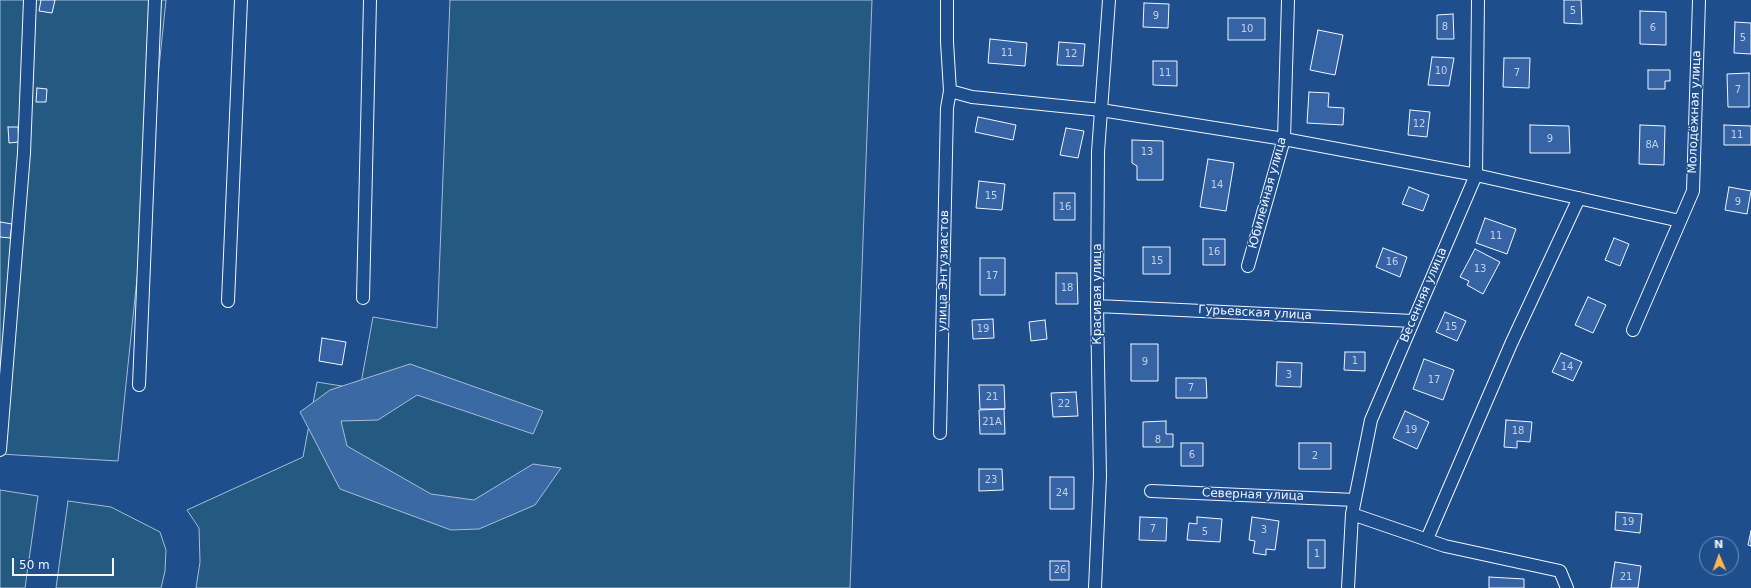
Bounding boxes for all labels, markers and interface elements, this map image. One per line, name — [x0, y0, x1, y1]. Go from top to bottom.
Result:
house number: 5 — [1570, 5, 1576, 17]
house number: 9 — [1153, 10, 1159, 22]
house number: 8 — [1442, 21, 1448, 33]
house number: 6 — [1650, 22, 1656, 34]
house number: 10 — [1241, 23, 1253, 35]
house number: 5 — [1740, 32, 1746, 44]
house number: 11 — [1001, 47, 1013, 59]
house number: 12 — [1065, 48, 1077, 60]
street label: Молодёжная улица — [1686, 50, 1704, 174]
house number: 10 — [1435, 65, 1447, 77]
house number: 11 — [1159, 67, 1171, 79]
house number: 7 — [1514, 67, 1520, 79]
house number: 7 — [1735, 84, 1741, 96]
house number: 12 — [1413, 118, 1425, 130]
house number: 11 — [1731, 129, 1743, 141]
house number: 9 — [1547, 133, 1553, 145]
street label: Юбилейная улица — [1246, 135, 1290, 251]
house number: 8А — [1645, 139, 1659, 151]
house number: 13 — [1141, 146, 1153, 158]
house number: 14 — [1211, 179, 1223, 191]
house number: 15 — [985, 190, 997, 202]
house number: 9 — [1735, 196, 1741, 208]
house number: 16 — [1059, 201, 1071, 213]
street label: улица Энтузиастов — [936, 210, 952, 332]
house number: 11 — [1490, 230, 1502, 242]
street label: Красивая улица — [1091, 243, 1105, 345]
street label: Весенняя улица — [1398, 245, 1450, 345]
house number: 16 — [1208, 246, 1220, 258]
house number: 15 — [1151, 255, 1163, 267]
house number: 16 — [1386, 256, 1398, 268]
house number: 13 — [1474, 263, 1486, 275]
house number: 17 — [986, 270, 998, 282]
house number: 18 — [1061, 282, 1073, 294]
street label: Гурьевская улица — [1198, 303, 1312, 323]
house number: 15 — [1445, 321, 1457, 333]
house number: 19 — [977, 323, 989, 335]
house number: 1 — [1352, 355, 1358, 367]
house number: 9 — [1142, 356, 1148, 368]
house number: 14 — [1561, 361, 1573, 373]
house number: 3 — [1286, 369, 1292, 381]
house number: 17 — [1428, 374, 1440, 386]
house number: 7 — [1188, 382, 1194, 394]
house number: 21 — [986, 391, 998, 403]
house number: 22 — [1058, 398, 1070, 410]
house number: 21А — [982, 416, 1002, 428]
house number: 19 — [1405, 424, 1417, 436]
house number: 18 — [1512, 425, 1524, 437]
house number: 8 — [1155, 434, 1161, 446]
house number: 6 — [1189, 449, 1195, 461]
house number: 2 — [1312, 450, 1318, 462]
house number: 23 — [985, 474, 997, 486]
street label: Северная улица — [1202, 486, 1304, 504]
house number: 24 — [1056, 487, 1068, 499]
house number: 19 — [1622, 516, 1634, 528]
house number: 7 — [1150, 523, 1156, 535]
house number: 3 — [1261, 524, 1267, 536]
house number: 5 — [1202, 526, 1208, 538]
north arrow — [1699, 536, 1739, 576]
text: N — [1714, 538, 1723, 551]
house number: 1 — [1314, 548, 1320, 560]
scale bar — [14, 550, 116, 576]
text: 50 m — [19, 558, 50, 572]
house number: 26 — [1054, 564, 1066, 576]
house number: 21 — [1620, 571, 1632, 583]

